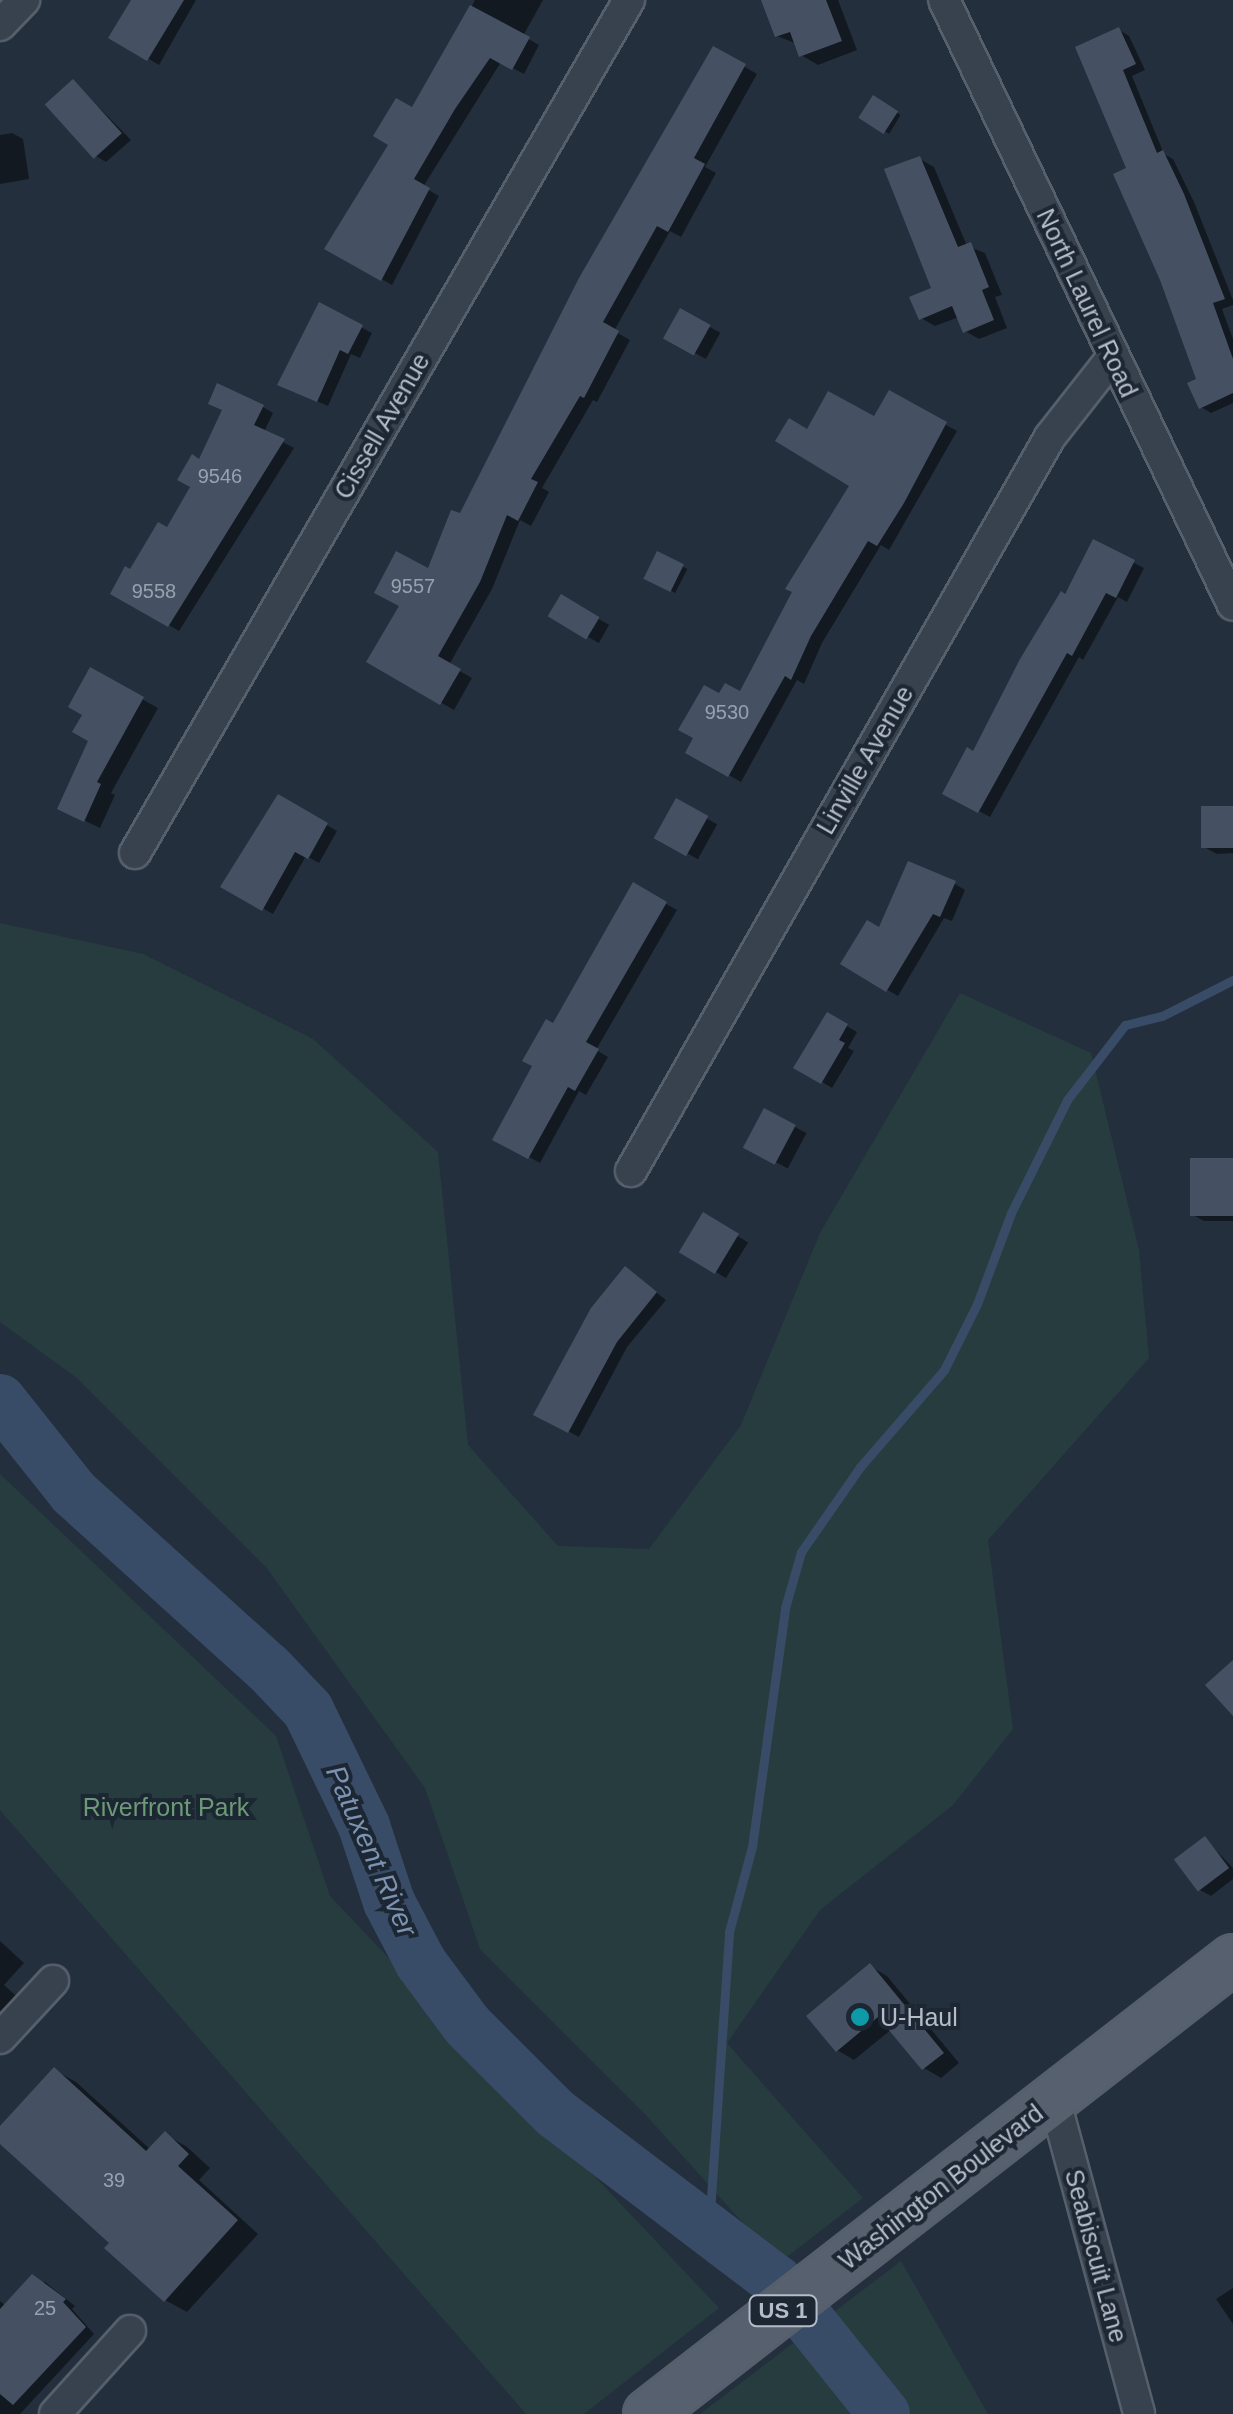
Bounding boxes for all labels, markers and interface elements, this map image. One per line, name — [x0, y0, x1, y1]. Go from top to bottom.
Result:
street label: North Laurel Road — [1030, 204, 1144, 402]
street label: Cissell Avenue — [328, 347, 436, 505]
house number: 9546 — [198, 464, 242, 488]
house number: 9557 — [391, 574, 435, 598]
house number: 9558 — [132, 579, 176, 603]
street label: Linville Avenue — [810, 680, 920, 840]
house number: 9530 — [705, 700, 749, 724]
water label: Patuxent River — [318, 1760, 424, 1942]
park label: Riverfront Park — [83, 1792, 249, 1822]
place label: U-Haul — [880, 2002, 958, 2032]
marker: U-Haul — [849, 2006, 871, 2028]
street label: Washington Boulevard — [833, 2098, 1049, 2276]
street label: Seabiscuit Lane — [1058, 2166, 1134, 2346]
house number: 39 — [103, 2168, 125, 2192]
road number: US 1 — [748, 2294, 818, 2328]
house number: 25 — [34, 2296, 56, 2320]

